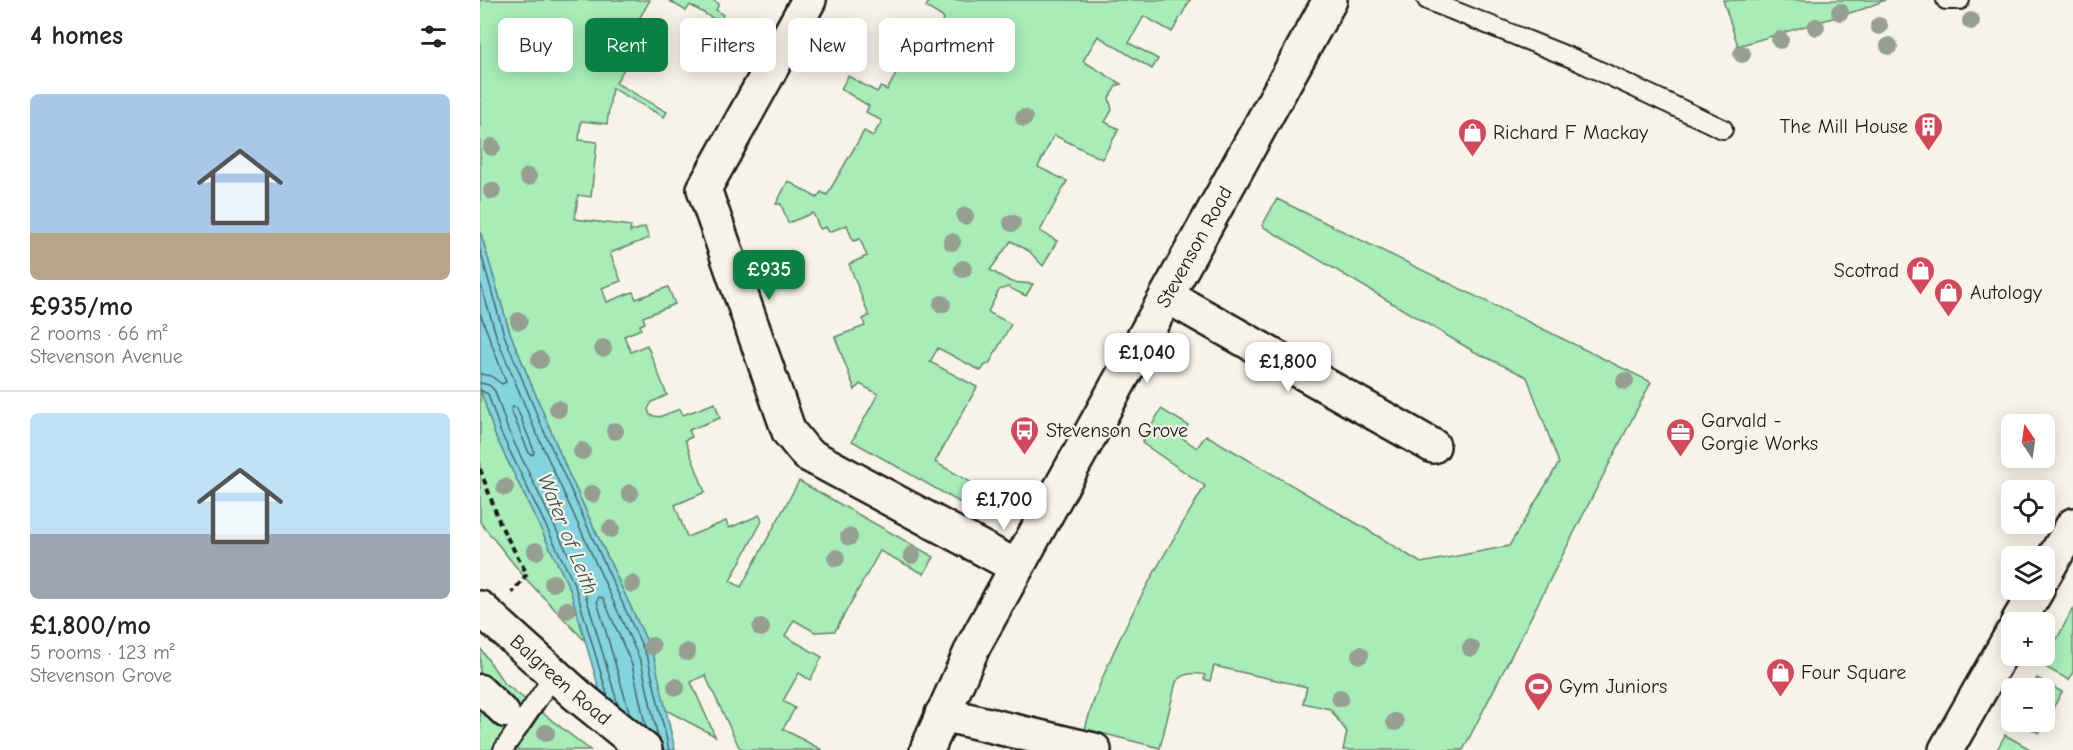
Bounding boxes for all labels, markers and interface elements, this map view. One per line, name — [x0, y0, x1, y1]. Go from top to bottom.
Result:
chip: Buy — [498, 18, 573, 72]
chip: Rent — [585, 18, 668, 72]
chip: Filters — [680, 18, 776, 72]
chip: New — [788, 18, 867, 72]
chip: Apartment — [879, 18, 1015, 72]
icon: filters — [417, 20, 450, 53]
text: 4 homes — [30, 21, 123, 51]
building icon: The Mill House — [1913, 110, 1945, 152]
place label: The Mill House — [1780, 115, 1908, 138]
shop icon: Richard F Mackay — [1456, 116, 1488, 158]
place label: Richard F Mackay — [1493, 121, 1648, 144]
icon: home — [186, 133, 294, 241]
street label: Stevenson Road — [1152, 182, 1237, 312]
pin: £935 — [733, 250, 805, 301]
shop icon: Scotrad — [1904, 254, 1936, 296]
text: £935 — [747, 258, 791, 281]
place label: Scotrad — [1834, 259, 1899, 282]
shop icon: Autology — [1933, 276, 1965, 318]
place label: Autology — [1970, 281, 2042, 304]
text: £935/mo — [30, 292, 133, 322]
text: 2 rooms · 66 m² — [30, 322, 168, 345]
pin: £1,040 — [1098, 333, 1196, 384]
text: £1,040 — [1118, 341, 1176, 364]
pin: £1,800 — [1239, 342, 1337, 393]
text: Stevenson Avenue — [30, 345, 183, 368]
text: £1,800 — [1259, 350, 1317, 373]
place label: Garvald - Gorgie Works — [1701, 409, 1818, 455]
bus stop icon: Stevenson Grove — [1009, 414, 1041, 456]
north arrow — [2001, 414, 2055, 468]
map controls — [2001, 414, 2055, 732]
office icon: Garvald - Gorgie Works — [1664, 416, 1696, 458]
place label: Stevenson Grove — [1046, 419, 1188, 442]
icon: home — [186, 452, 294, 560]
water label: Water of Leith — [533, 470, 603, 598]
pin: £1,700 — [955, 480, 1053, 531]
button: locate — [2001, 480, 2055, 534]
text: £1,700 — [976, 488, 1032, 511]
button: layers — [2001, 546, 2055, 600]
text: £1,800/mo — [30, 611, 151, 641]
button: + — [2001, 612, 2055, 666]
street label: Balgreen Road — [505, 630, 616, 730]
text: 5 rooms · 123 m² — [30, 641, 175, 664]
shop icon: Four Square — [1764, 656, 1796, 698]
place label: Four Square — [1801, 661, 1906, 684]
text: Stevenson Grove — [30, 664, 172, 687]
sports icon: Gym Juniors — [1522, 670, 1554, 712]
place label: Gym Juniors — [1559, 675, 1667, 698]
button: − — [2001, 678, 2055, 732]

